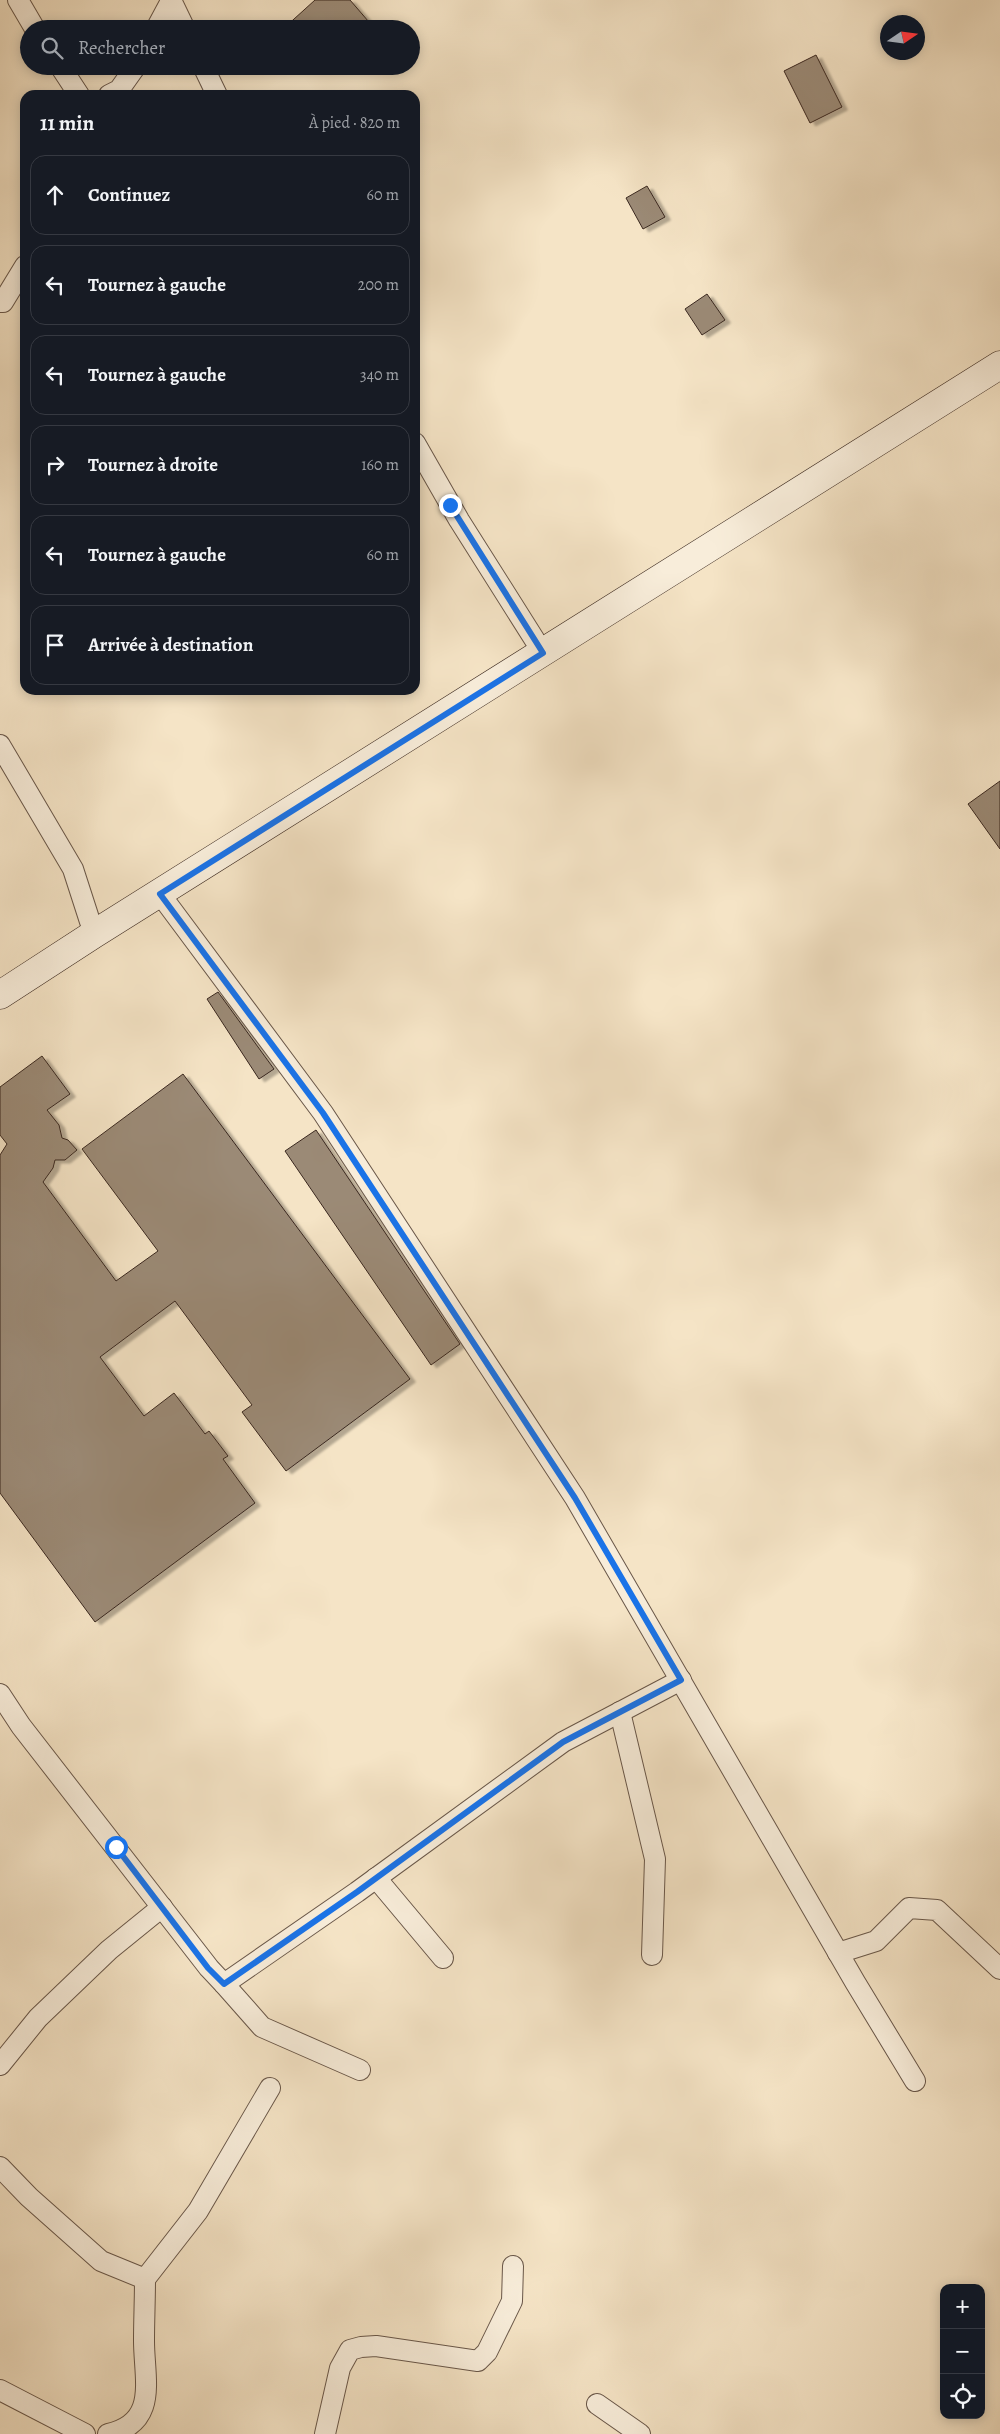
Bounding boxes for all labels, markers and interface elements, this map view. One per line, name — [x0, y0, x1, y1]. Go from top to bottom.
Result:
north arrow — [880, 15, 925, 60]
search box — [20, 20, 420, 75]
icon: search — [38, 34, 66, 62]
text: Rechercher — [78, 35, 165, 61]
text: 11 min — [40, 109, 94, 137]
text: À pied · 820 m — [309, 112, 400, 134]
icon: ahead — [41, 181, 69, 209]
text: Continuez — [88, 182, 170, 208]
text: 60 m — [367, 184, 399, 206]
icon: left — [41, 271, 69, 299]
text: Tournez à gauche — [88, 272, 226, 298]
text: 200 m — [358, 274, 399, 296]
icon: left — [41, 361, 69, 389]
text: Tournez à gauche — [88, 362, 226, 388]
text: 340 m — [360, 364, 399, 386]
icon: right — [41, 451, 69, 479]
text: Tournez à droite — [88, 452, 218, 478]
text: 160 m — [361, 454, 399, 476]
route end — [439, 494, 462, 517]
icon: left — [41, 541, 69, 569]
text: Tournez à gauche — [88, 542, 226, 568]
text: 60 m — [367, 544, 399, 566]
icon: arrive — [41, 631, 69, 659]
text: Arrivée à destination — [88, 632, 253, 658]
route start — [105, 1836, 128, 1859]
map controls — [940, 2284, 985, 2419]
button: + — [940, 2284, 985, 2329]
button: − — [940, 2329, 985, 2374]
button: locate — [940, 2374, 985, 2419]

